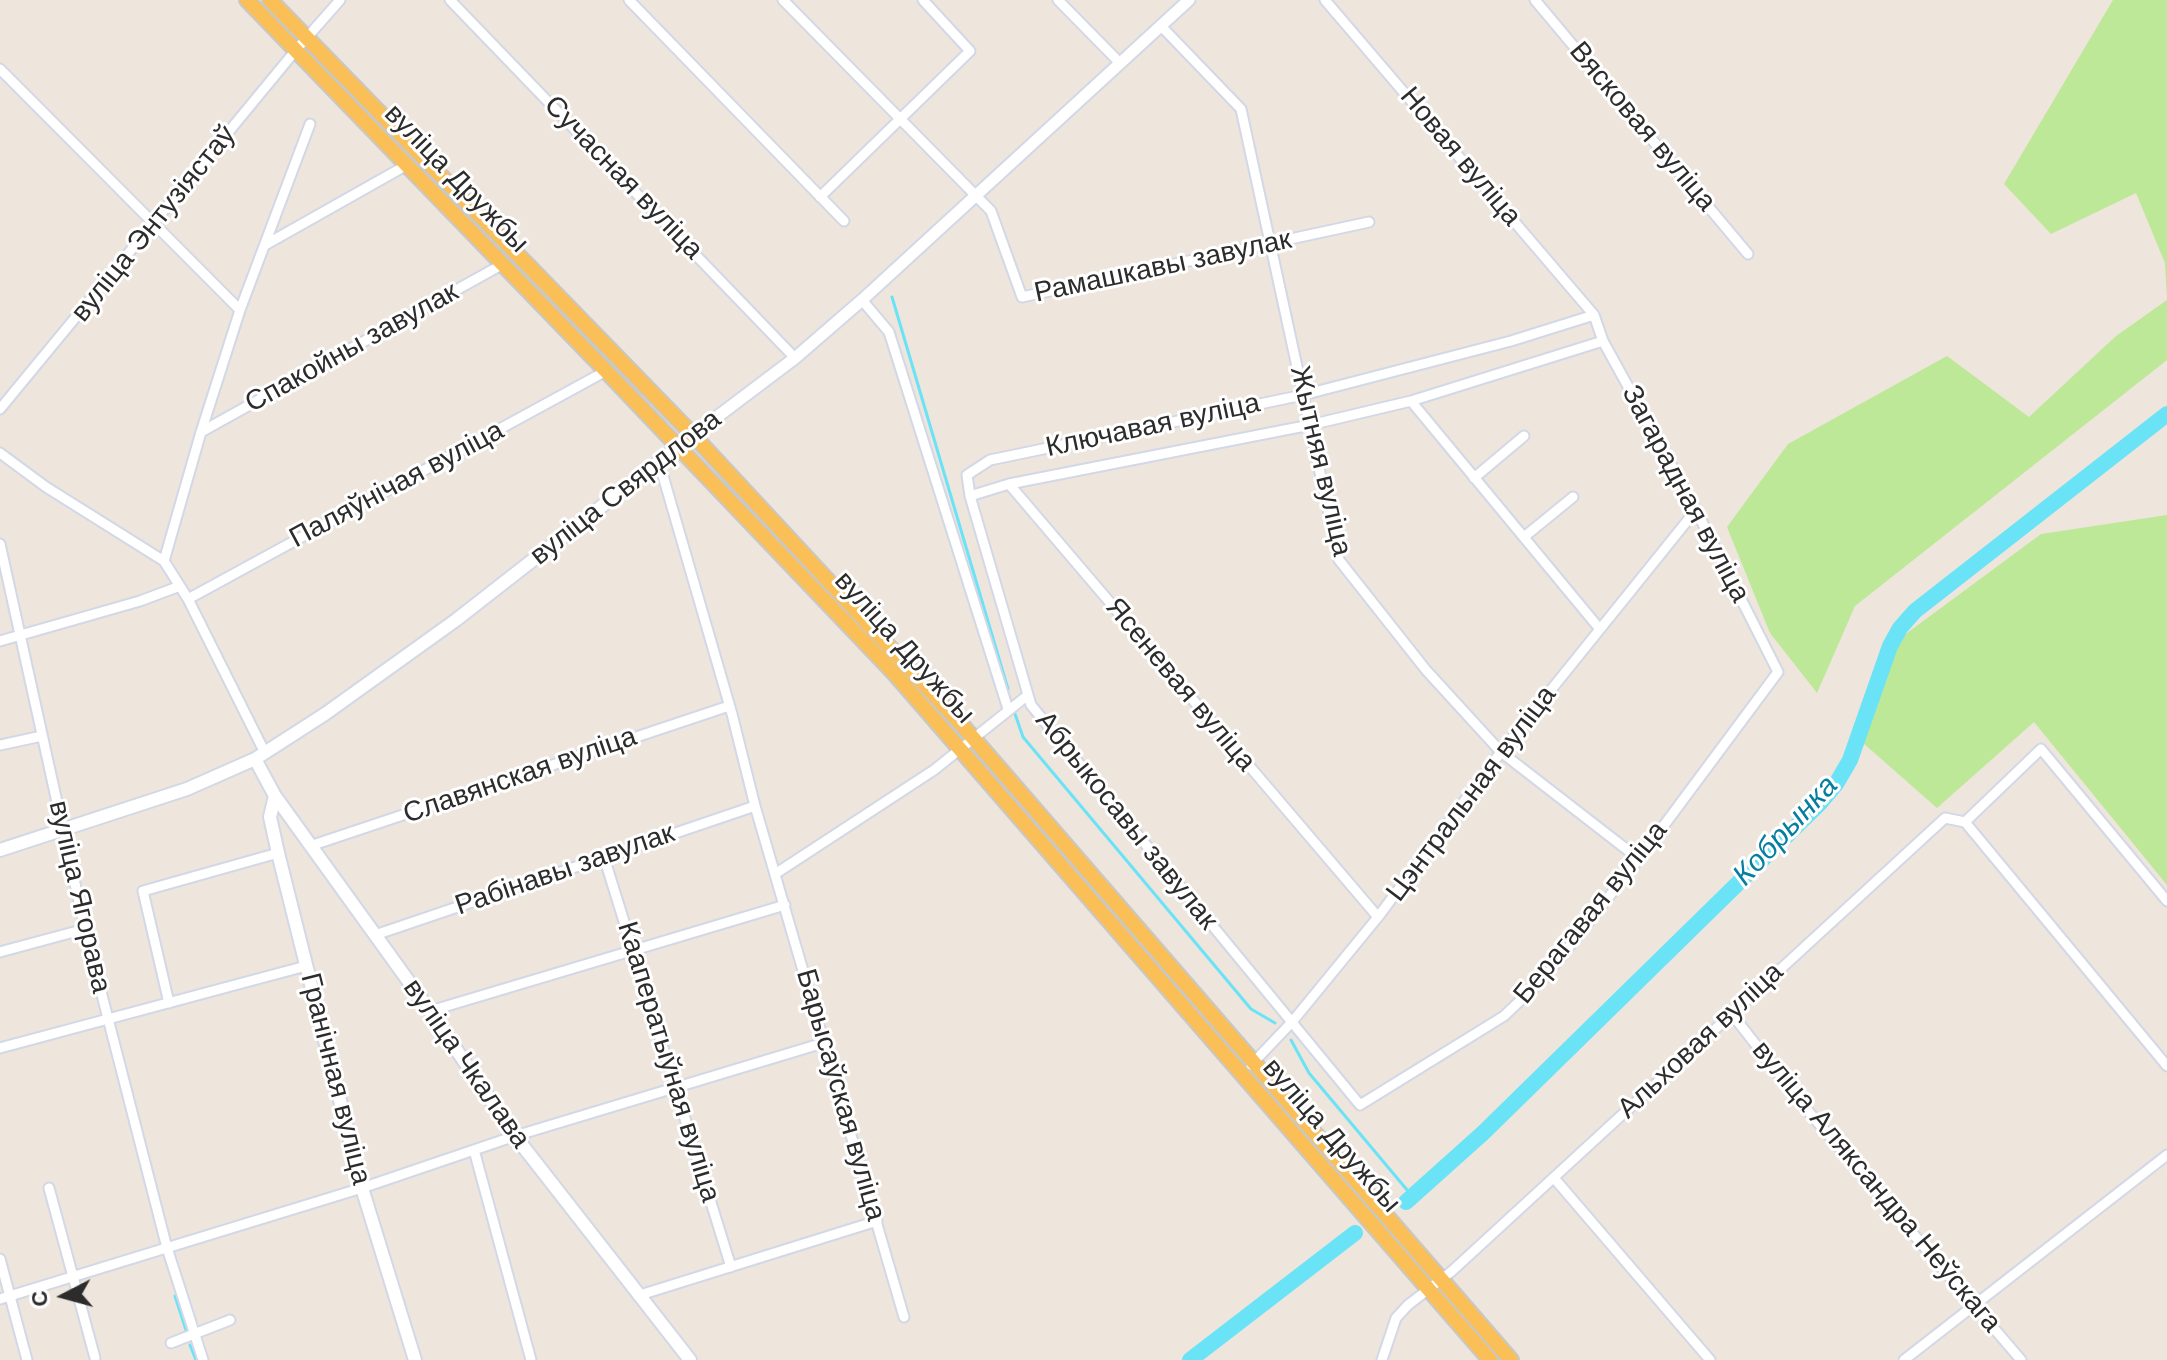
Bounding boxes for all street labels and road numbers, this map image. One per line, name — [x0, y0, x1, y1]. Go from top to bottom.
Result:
street label: Вясковая вуліца — [1561, 36, 1723, 218]
street label: Новая вуліца — [1392, 81, 1528, 233]
street label: Сучасная вуліца — [537, 89, 709, 267]
street label: вуліца Дружбы — [377, 98, 535, 260]
street label: вуліца Энтузіястаў — [65, 119, 243, 329]
street label: Рамашкавы завулак — [1031, 223, 1295, 311]
street label: Спакойны завулак — [240, 276, 464, 420]
street label: Жытняя вуліца — [1282, 363, 1358, 559]
street label: Загарадная вуліца — [1614, 380, 1756, 608]
street label: Ключавая вуліца — [1043, 387, 1263, 465]
street label: вуліца Свярдлова — [524, 403, 728, 573]
street label: Паляўнічая вуліца — [284, 414, 510, 556]
street label: вуліца Дружбы — [827, 565, 981, 731]
street label: Ясеневая вуліца — [1098, 592, 1262, 778]
street label: Цэнтральная вуліца — [1380, 680, 1564, 908]
street label: Абрыкосавы завулак — [1028, 705, 1224, 937]
street label: Славянская вуліца — [399, 720, 641, 832]
street label: вуліца Ягорава — [41, 798, 117, 996]
street label: Берагавая вуліца — [1507, 815, 1675, 1011]
street label: Рабінавы завулак — [451, 817, 679, 923]
street label: Кааператыўная вуліца — [609, 918, 727, 1206]
street label: Альховая вуліца — [1611, 956, 1791, 1126]
street label: Барысаўская вуліца — [788, 965, 892, 1225]
street label: Гранічная вуліца — [292, 970, 378, 1188]
street label: вуліца Чкалава — [395, 973, 537, 1155]
street label: вуліца Аляксандра Неўскага — [1744, 1034, 2008, 1340]
street label: вуліца Дружбы — [1255, 1052, 1407, 1220]

